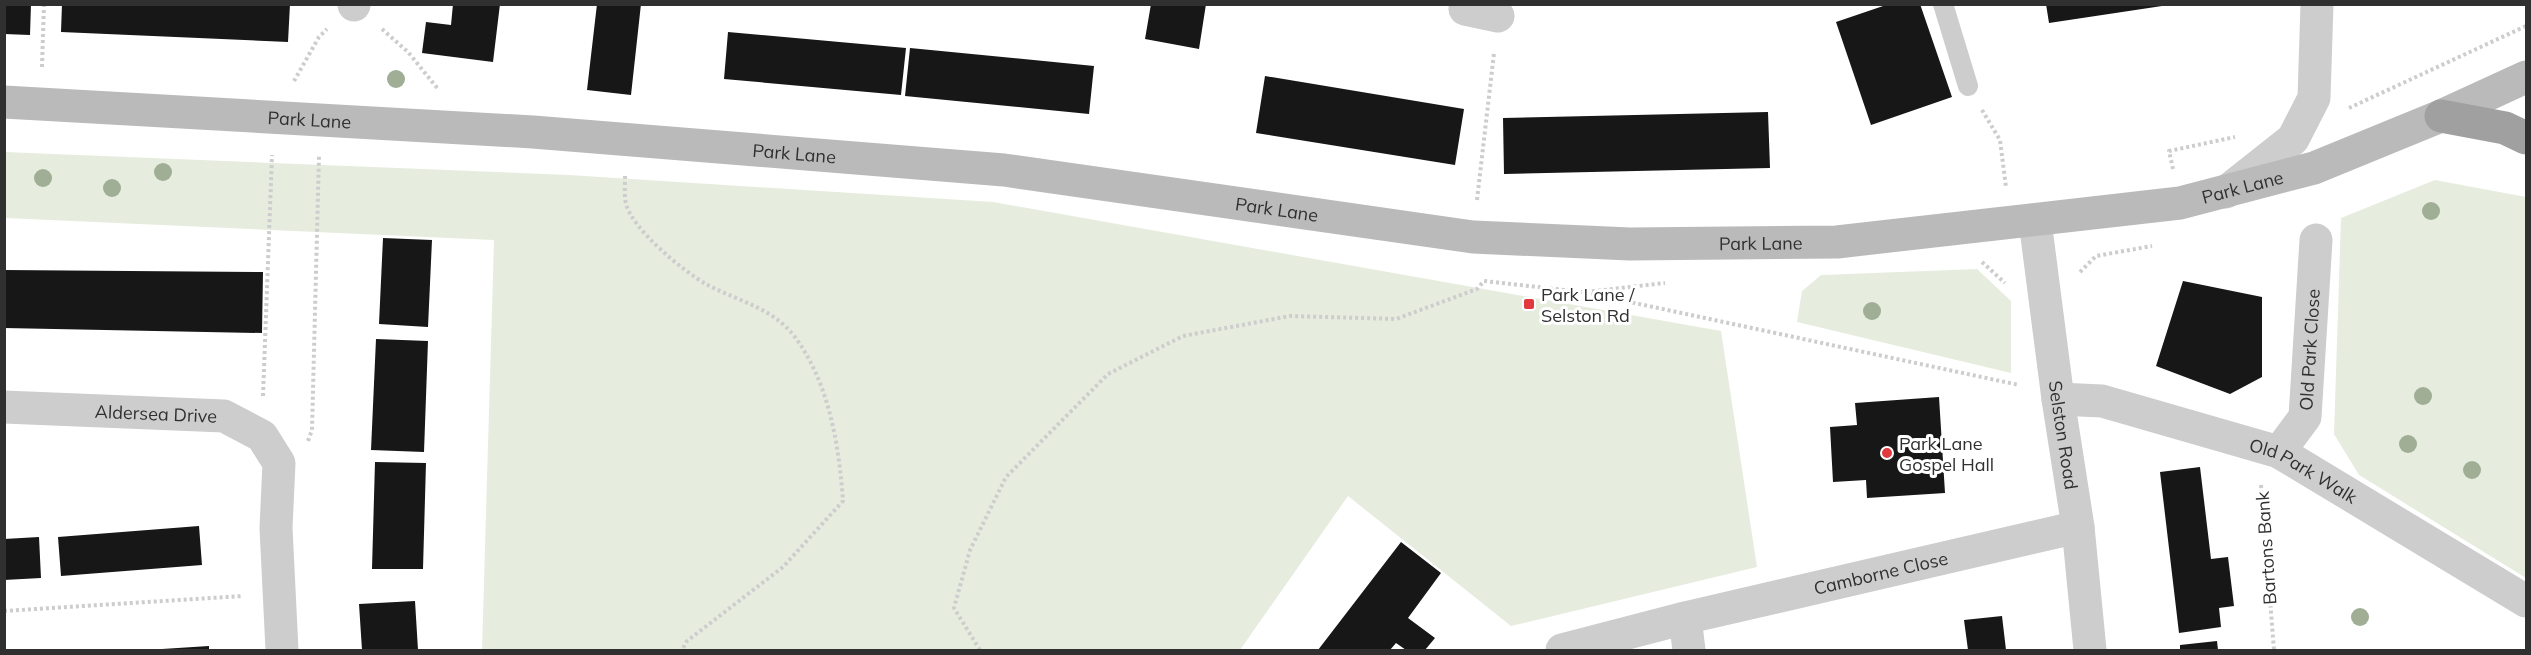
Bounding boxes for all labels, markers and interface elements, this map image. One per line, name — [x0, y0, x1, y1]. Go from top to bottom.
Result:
street label: Park Lane — [267, 105, 352, 133]
street label: Park Lane — [752, 138, 837, 168]
street label: Park Lane — [2199, 165, 2286, 208]
street label: Park Lane — [1234, 192, 1320, 226]
street label: Park Lane — [1719, 231, 1803, 255]
place label: Park Lane / Selston Rd — [1541, 283, 1635, 327]
street label: Old Park Close — [2294, 288, 2324, 411]
marker: Park Lane / Selston Rd — [1522, 297, 1536, 311]
street label: Selston Road — [2044, 379, 2083, 491]
street label: Aldersea Drive — [94, 399, 217, 427]
place label: Park Lane Gospel Hall — [1899, 432, 1994, 476]
street label: Old Park Walk — [2247, 433, 2362, 509]
marker: Park Lane Gospel Hall — [1880, 446, 1894, 460]
street label: Bartons Bank — [2251, 490, 2281, 605]
street label: Camborne Close — [1811, 546, 1950, 599]

